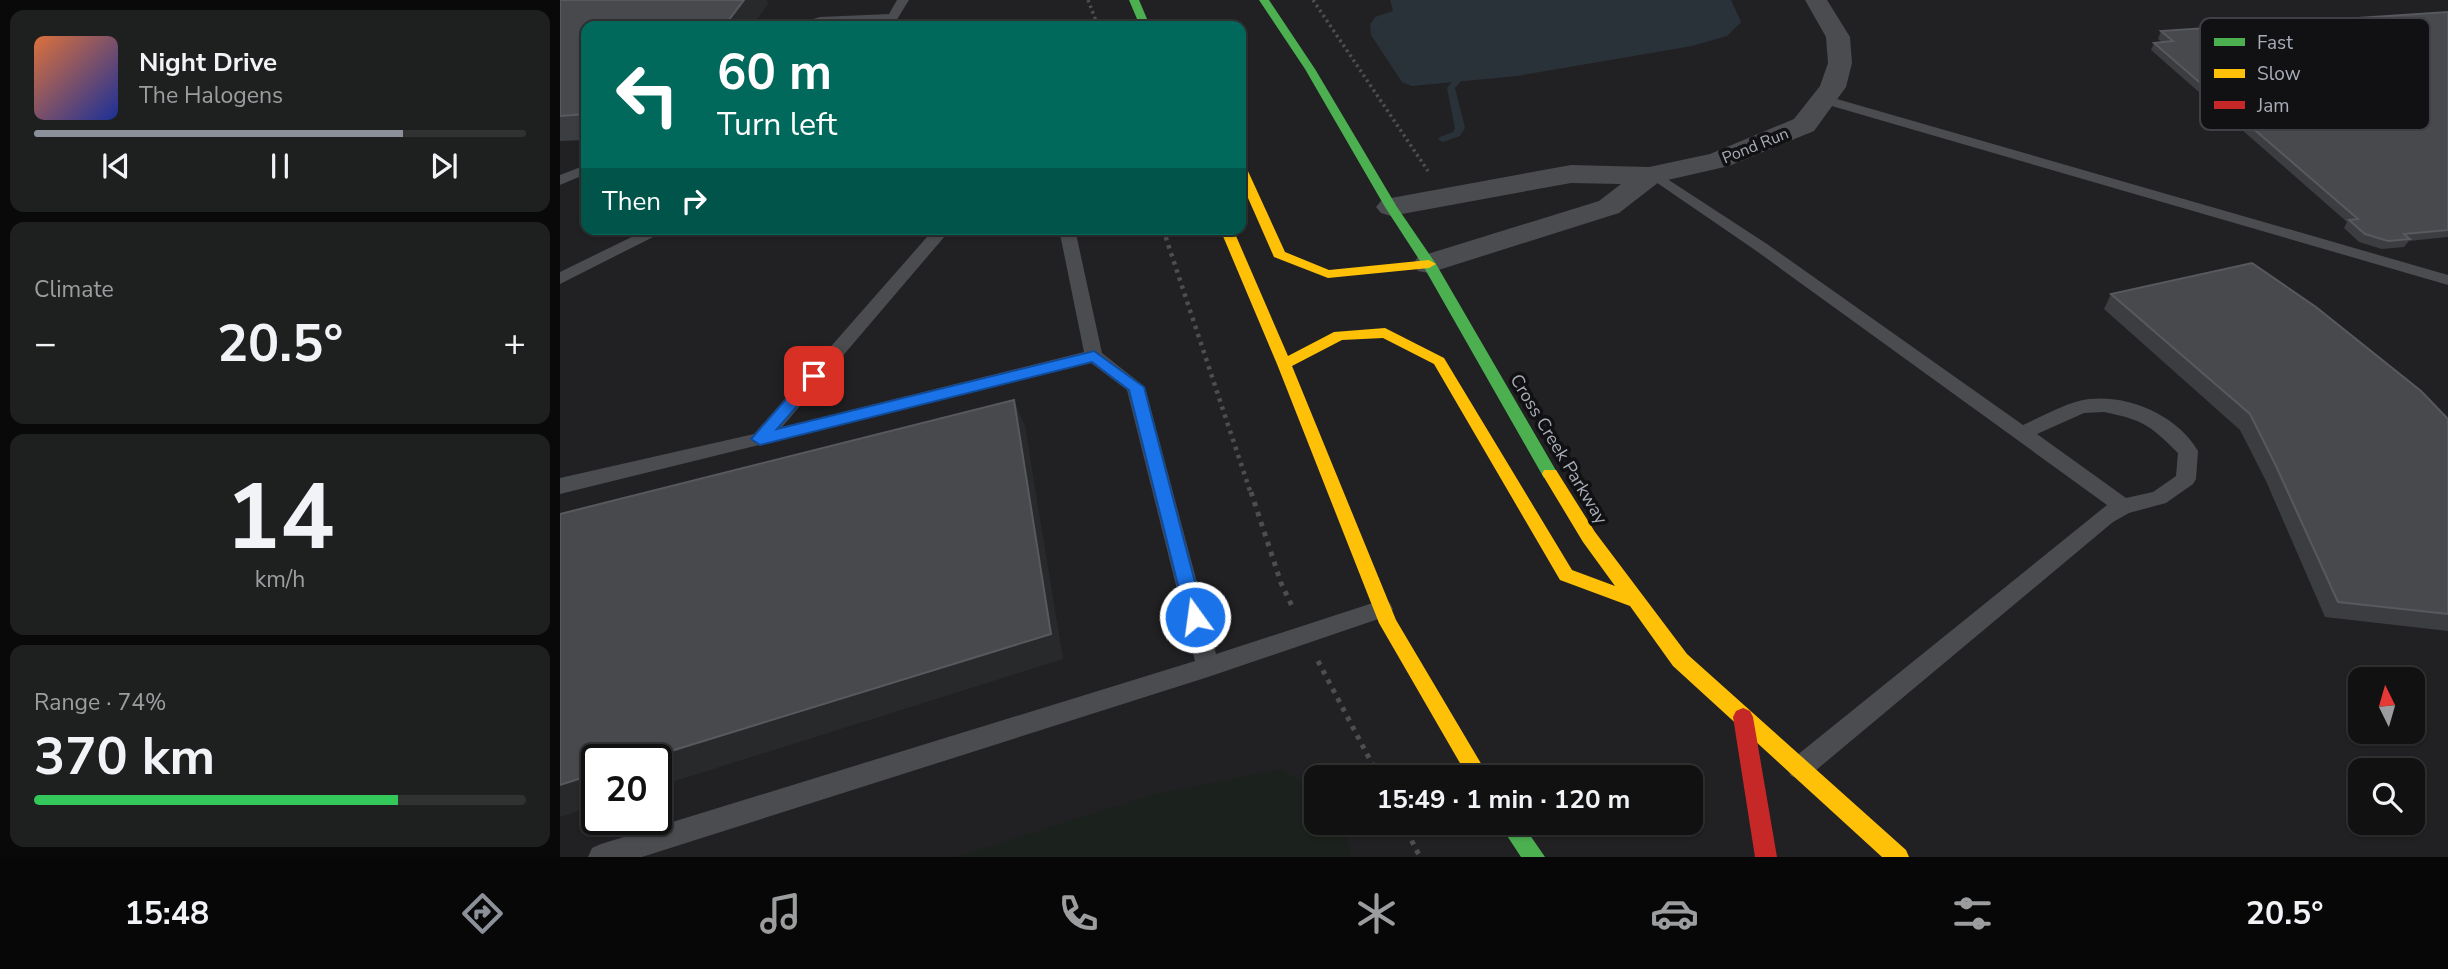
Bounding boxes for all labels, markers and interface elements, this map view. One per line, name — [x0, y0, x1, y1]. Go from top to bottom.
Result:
legend — [2200, 18, 2430, 130]
text: Fast — [2257, 30, 2293, 56]
text: 60 m — [717, 39, 832, 106]
text: Night Drive — [139, 45, 277, 80]
icon: left — [602, 49, 693, 140]
text: Slow — [2257, 61, 2301, 87]
text: The Halogens — [139, 80, 283, 111]
text: Jam — [2256, 93, 2290, 119]
text: Turn left — [717, 103, 837, 146]
street label: Pond Run — [1719, 123, 1792, 169]
icon: previous — [97, 147, 135, 185]
icon: pause — [261, 147, 299, 185]
icon: next — [425, 147, 463, 185]
icon: right — [675, 182, 713, 220]
text: Then — [602, 184, 661, 219]
text: Climate — [34, 274, 114, 305]
text: 20.5° — [217, 308, 343, 379]
text: − — [34, 318, 57, 369]
text: + — [503, 318, 526, 369]
pin — [784, 346, 844, 406]
icon: arrive — [795, 357, 833, 395]
street label: Cross Creek Parkway — [1505, 370, 1614, 529]
text: 14 — [225, 456, 335, 580]
text: km/h — [255, 564, 305, 595]
position arrow — [1158, 580, 1232, 654]
north arrow — [2348, 667, 2426, 744]
map controls — [2348, 667, 2425, 835]
text: Range · 74% — [34, 687, 166, 718]
text: 370 km — [34, 721, 215, 792]
speed limit sign: 20 — [581, 744, 672, 835]
button: search — [2348, 758, 2425, 835]
text: 15:49 · 1 min · 120 m — [1377, 782, 1630, 817]
icon: directions — [458, 889, 507, 938]
icon: music — [756, 889, 805, 938]
icon: phone — [1054, 889, 1103, 938]
icon: climate — [1352, 889, 1401, 938]
icon: car — [1650, 889, 1699, 938]
icon: filters — [1948, 889, 1997, 938]
text: 15:48 — [124, 892, 209, 935]
text: 20.5° — [2246, 892, 2323, 935]

